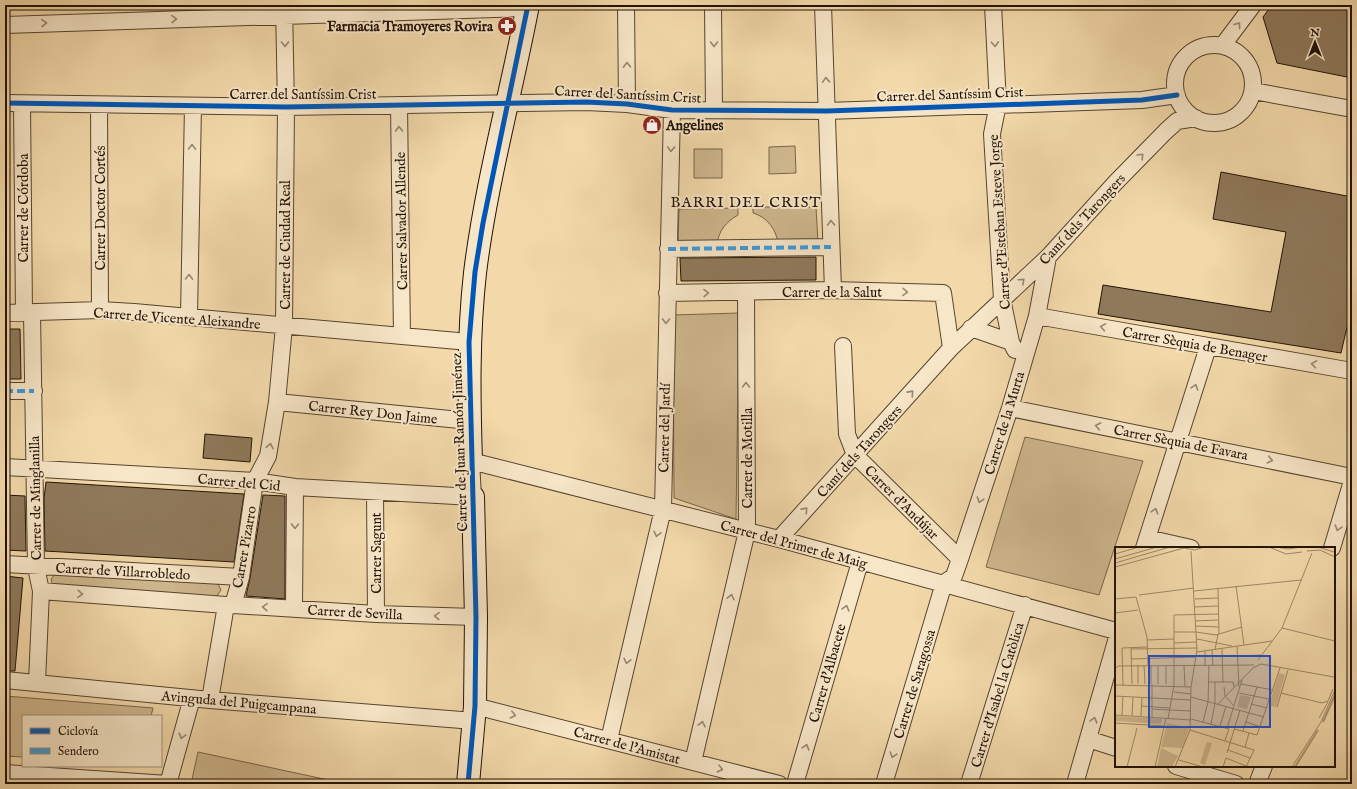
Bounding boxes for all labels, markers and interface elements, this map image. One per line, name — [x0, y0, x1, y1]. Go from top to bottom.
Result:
one-way arrow — [171, 15, 177, 23]
pharmacy icon: Farmacia Tramoyeres Rovira — [496, 15, 518, 37]
place label: Farmacia Tramoyeres Rovira — [327, 18, 494, 36]
one-way arrow — [41, 19, 47, 28]
north arrow — [1295, 22, 1335, 62]
one-way arrow — [1233, 23, 1240, 30]
text: N — [1309, 26, 1320, 40]
one-way arrow — [281, 41, 289, 47]
one-way arrow — [709, 41, 718, 47]
one-way arrow — [991, 41, 999, 47]
one-way arrow — [623, 62, 631, 68]
one-way arrow — [821, 77, 830, 83]
street label: Carrer del Santíssim Crist — [554, 82, 702, 108]
street label: Carrer del Santíssim Crist — [876, 83, 1024, 107]
street label: Carrer del Santíssim Crist — [230, 86, 377, 104]
shop icon: Angelines — [641, 114, 663, 136]
place label: Angelines — [665, 117, 723, 135]
one-way arrow — [395, 126, 403, 132]
street label: Carrer d'Esteban Esteve Jorge — [985, 133, 1015, 310]
one-way arrow — [188, 144, 196, 150]
street label: Carrer Doctor Cortés — [92, 145, 110, 271]
one-way arrow — [666, 146, 675, 152]
street label: Carrer Salvador Allende — [392, 151, 412, 290]
street label: Carrer de Córdoba — [15, 152, 33, 263]
one-way arrow — [1136, 153, 1144, 161]
street label: Camí dels Tarongers — [1036, 170, 1130, 269]
street label: Carrer de Ciudad Real — [277, 180, 295, 310]
district label: BARRI DEL CRIST — [671, 193, 821, 212]
one-way arrow — [826, 220, 835, 226]
one-way arrow — [185, 274, 193, 280]
one-way arrow — [1017, 278, 1025, 285]
street label: Carrer de la Salut — [782, 284, 882, 302]
one-way arrow — [902, 288, 908, 296]
one-way arrow — [703, 289, 709, 297]
street label: Carrer de Vicente Aleixandre — [93, 304, 262, 334]
one-way arrow — [662, 318, 670, 324]
street label: Carrer Sèquia de Benager — [1121, 323, 1269, 367]
one-way arrow — [1100, 324, 1106, 332]
street label: Carrer de Juan Ramón Jiménez — [448, 351, 472, 532]
one-way arrow — [1310, 360, 1317, 369]
street label: Carrer de la Murta — [981, 369, 1029, 477]
street label: Carrer del Jardí — [655, 382, 675, 473]
one-way arrow — [742, 382, 750, 388]
one-way arrow — [1190, 384, 1199, 391]
one-way arrow — [906, 390, 913, 397]
street label: Carrer Rey Don Jaime — [308, 397, 439, 429]
street label: Camí dels Tarongers — [813, 401, 906, 502]
street label: Carrer de Motilla — [739, 407, 757, 508]
street label: Carrer Sèquia de Favara — [1112, 421, 1250, 465]
one-way arrow — [1095, 422, 1101, 430]
street label: Carrer de Minglanilla — [26, 435, 46, 560]
one-way arrow — [265, 443, 274, 449]
one-way arrow — [1267, 456, 1274, 464]
street label: Carrer d'Andújar — [860, 462, 942, 544]
street label: Carrer del Cid — [197, 470, 281, 496]
one-way arrow — [976, 496, 985, 503]
street label: Carrer Pizarro — [229, 504, 261, 590]
one-way arrow — [800, 507, 808, 515]
one-way arrow — [1150, 507, 1159, 514]
street label: Carrer Sagunt — [368, 512, 386, 594]
street label: Carrer del Primer de Maig — [718, 517, 870, 573]
one-way arrow — [291, 523, 299, 529]
one-way arrow — [1334, 524, 1343, 531]
one-way arrow — [653, 531, 661, 537]
inset map — [1115, 547, 1335, 767]
street label: Carrer de Villarrobledo — [55, 559, 191, 585]
one-way arrow — [77, 590, 83, 599]
one-way arrow — [727, 594, 735, 601]
street label: Carrer de Sevilla — [307, 602, 404, 625]
one-way arrow — [262, 603, 268, 612]
one-way arrow — [841, 605, 850, 612]
one-way arrow — [434, 612, 440, 620]
street label: Carrer d'Isabel la Catòlica — [967, 620, 1029, 770]
street label: Carrer d'Albacete — [805, 621, 851, 725]
street label: Carrer de Saragossa — [890, 627, 940, 741]
one-way arrow — [624, 658, 632, 664]
street label: Avinguda del Puigcampana — [160, 687, 318, 719]
one-way arrow — [509, 711, 516, 719]
legend — [22, 715, 162, 767]
one-way arrow — [1089, 716, 1098, 723]
one-way arrow — [697, 721, 705, 727]
street label: Carrer de l'Amistat — [571, 723, 682, 769]
text: Ciclovía — [58, 724, 99, 739]
one-way arrow — [178, 732, 187, 739]
one-way arrow — [801, 743, 810, 750]
text: Sendero — [58, 744, 99, 759]
one-way arrow — [889, 751, 898, 758]
one-way arrow — [716, 764, 723, 773]

